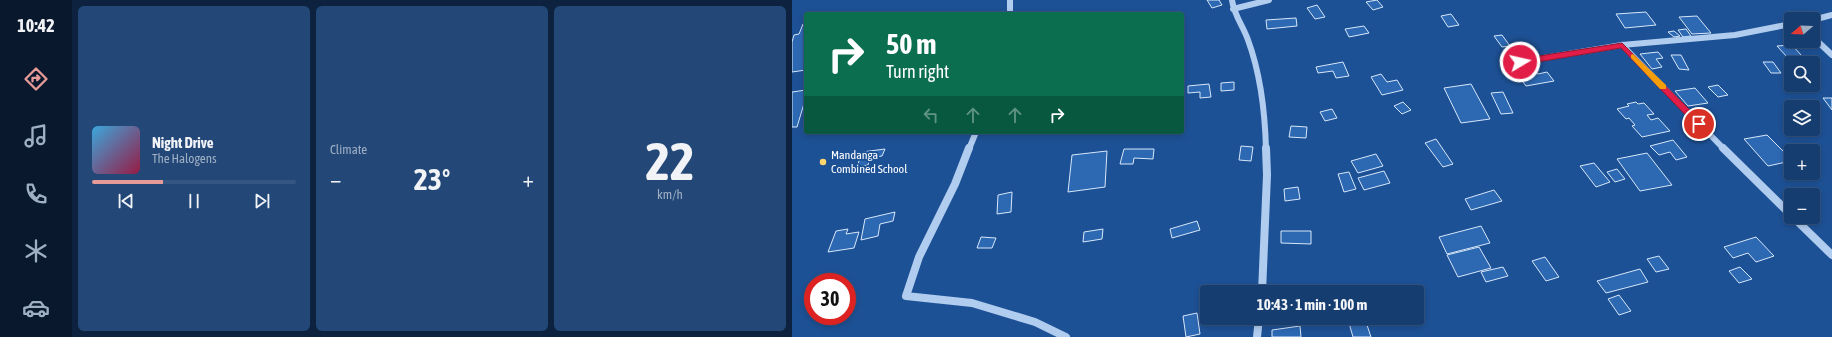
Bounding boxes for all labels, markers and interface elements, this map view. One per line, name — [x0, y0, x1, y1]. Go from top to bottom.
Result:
north arrow — [1784, 12, 1820, 48]
map controls — [1784, 12, 1820, 224]
text: 10:42 — [17, 15, 55, 36]
icon: right — [820, 28, 872, 80]
text: 50 m — [886, 28, 936, 60]
position arrow — [1499, 41, 1541, 83]
button: search — [1784, 56, 1820, 92]
text: Turn right — [886, 61, 949, 82]
icon: directions — [22, 65, 50, 93]
button: layers — [1784, 100, 1820, 136]
icon: left — [920, 104, 942, 126]
icon: ahead — [962, 104, 984, 126]
icon: ahead — [1004, 104, 1026, 126]
icon: right — [1046, 104, 1068, 126]
pin — [1682, 107, 1716, 141]
icon: arrive — [1688, 113, 1710, 135]
icon: music — [22, 122, 50, 150]
text: 22 — [646, 131, 694, 191]
text: Night Drive — [152, 134, 214, 151]
text: Climate — [330, 142, 367, 157]
button: + — [1784, 144, 1820, 180]
place label: Mandanga Combined School — [831, 148, 908, 176]
text: The Halogens — [152, 151, 217, 166]
marker: Mandanga Combined School — [818, 157, 828, 167]
text: 23° — [414, 162, 450, 196]
text: − — [330, 166, 341, 192]
text: + — [523, 166, 534, 192]
icon: phone — [22, 180, 50, 208]
text: km/h — [657, 187, 683, 202]
button: − — [1784, 188, 1820, 224]
icon: previous — [115, 190, 137, 212]
icon: pause — [183, 190, 205, 212]
icon: next — [251, 190, 273, 212]
icon: climate — [22, 237, 50, 265]
speed limit sign: 30 — [804, 273, 856, 325]
icon: car — [22, 294, 50, 322]
text: 10:43 · 1 min · 100 m — [1257, 296, 1367, 313]

